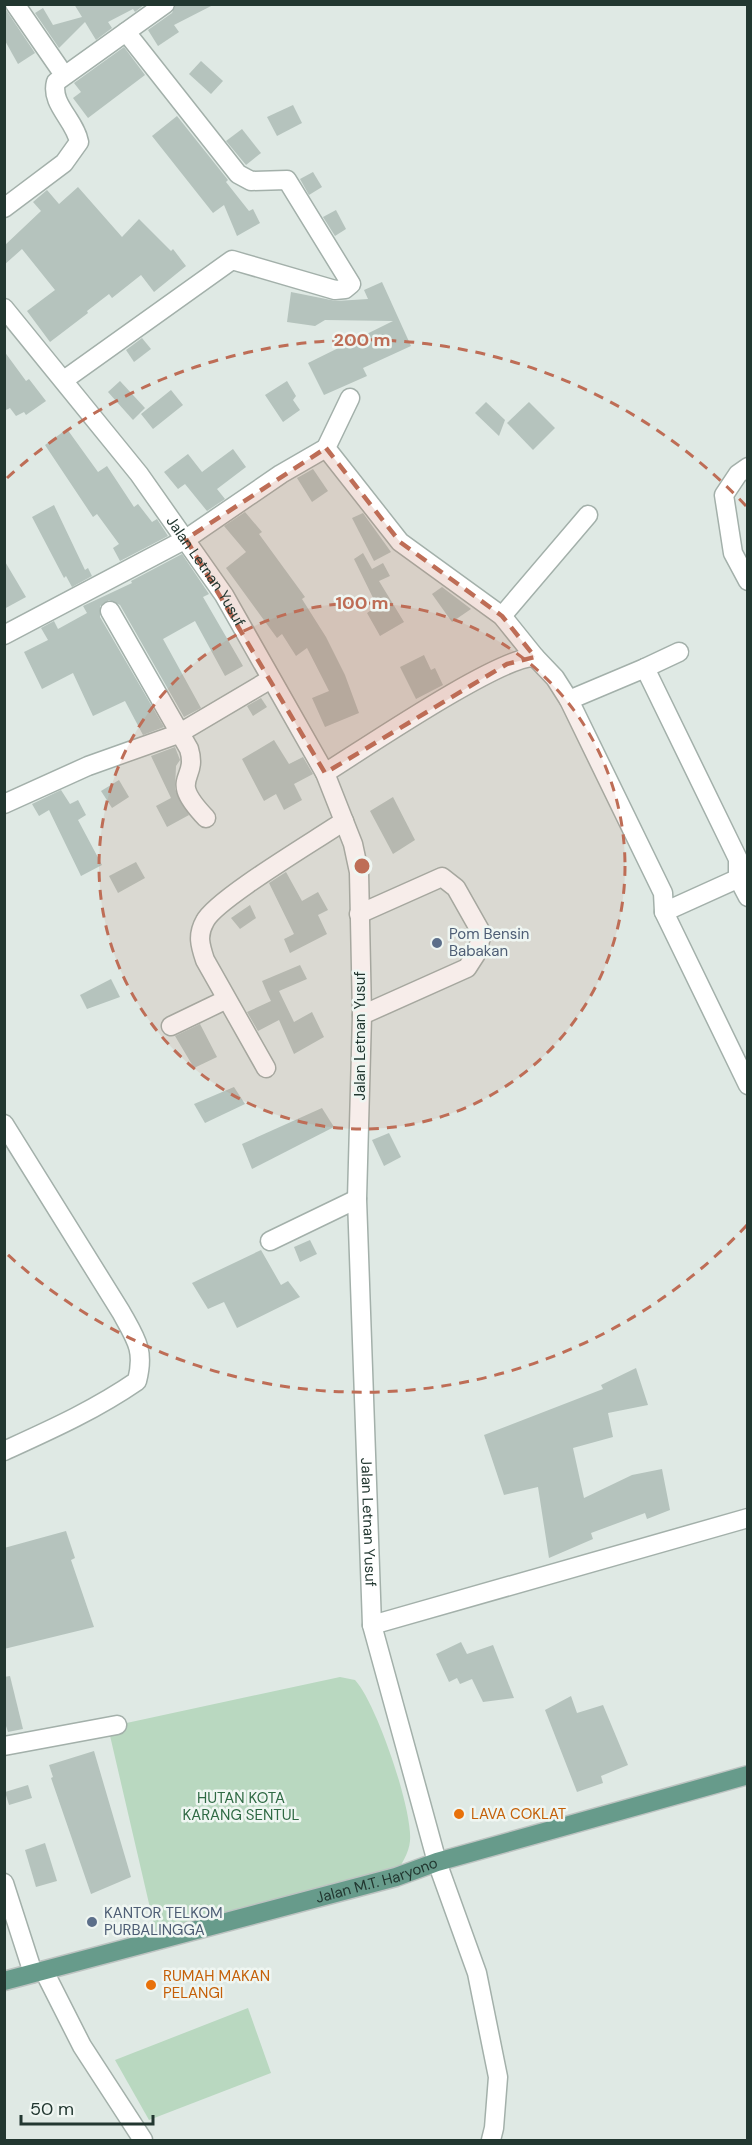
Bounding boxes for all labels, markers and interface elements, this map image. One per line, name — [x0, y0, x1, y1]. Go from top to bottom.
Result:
text: 200 m — [334, 328, 390, 352]
street label: Jalan Letnan Yusuf — [162, 512, 250, 630]
text: 100 m — [335, 591, 389, 615]
centre of rings — [352, 856, 372, 876]
place label: Pom Bensin Babakan — [449, 924, 529, 961]
marker: Pom Bensin Babakan — [430, 936, 444, 950]
street label: Jalan Letnan Yusuf — [350, 971, 370, 1101]
street label: Jalan Letnan Yusuf — [356, 1457, 381, 1587]
park label: HUTAN KOTA KARANG SENTUL — [182, 1788, 300, 1825]
place label: LAVA COKLAT — [471, 1804, 566, 1824]
marker: LAVA COKLAT — [452, 1807, 466, 1821]
street label: Jalan M.T. Haryono — [313, 1853, 441, 1908]
place label: KANTOR TELKOM PURBALINGGA — [104, 1903, 223, 1940]
marker: KANTOR TELKOM PURBALINGGA — [85, 1915, 99, 1929]
place label: RUMAH MAKAN PELANGI — [163, 1966, 270, 2003]
marker: RUMAH MAKAN PELANGI — [144, 1978, 158, 1992]
scale bar — [21, 2088, 153, 2126]
text: 50 m — [30, 2097, 74, 2121]

